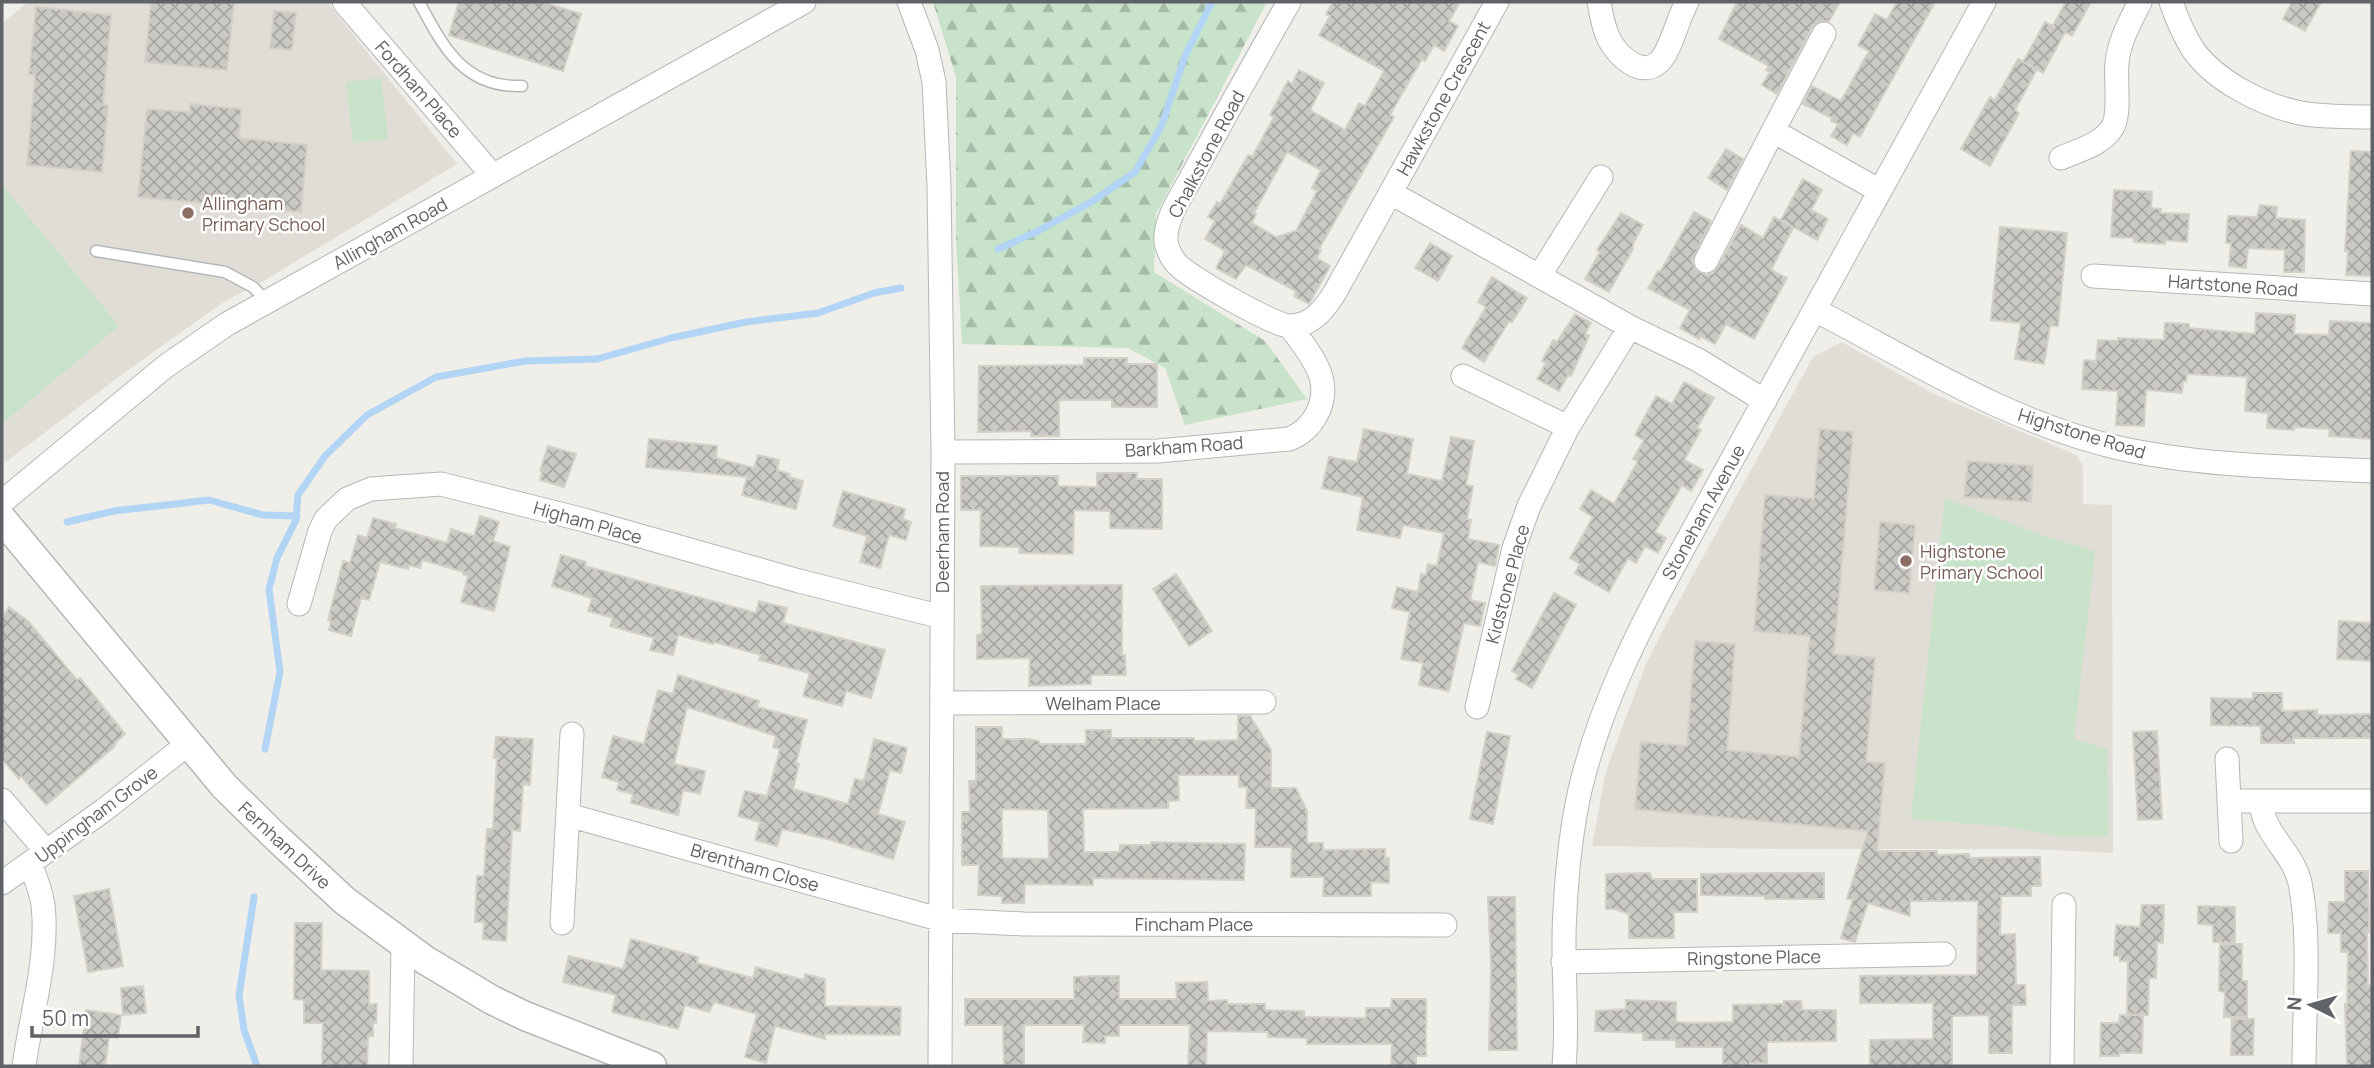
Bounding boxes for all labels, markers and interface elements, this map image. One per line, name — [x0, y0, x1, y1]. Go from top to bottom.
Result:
street label: Hawkstone Crescent — [1391, 16, 1495, 180]
street label: Fordham Place — [370, 35, 468, 143]
street label: Chalkstone Road — [1162, 86, 1250, 222]
place label: Allingham Primary School — [202, 191, 326, 236]
street label: Allingham Road — [328, 192, 452, 274]
marker: Allingham Primary School — [180, 205, 196, 221]
street label: Hartstone Road — [2167, 268, 2299, 302]
street label: Highstone Road — [2015, 402, 2149, 464]
street label: Barkham Road — [1124, 430, 1244, 462]
street label: Stoneham Avenue — [1656, 440, 1750, 584]
street label: Deerham Road — [930, 471, 954, 593]
street label: Higham Place — [531, 495, 645, 549]
street label: Kidstone Place — [1480, 522, 1534, 646]
place label: Highstone Primary School — [1920, 539, 2044, 584]
marker: Highstone Primary School — [1898, 553, 1914, 569]
street label: Welham Place — [1045, 691, 1161, 715]
street label: Uppingham Grove — [30, 760, 162, 868]
street label: Fernham Drive — [234, 796, 336, 894]
street label: Brentham Close — [688, 837, 822, 897]
street label: Fincham Place — [1135, 912, 1253, 936]
street label: Ringstone Place — [1687, 944, 1821, 970]
north arrow — [2276, 970, 2346, 1040]
scale bar — [32, 995, 198, 1038]
text: N — [2281, 996, 2308, 1011]
text: 50 m — [42, 1004, 89, 1032]

